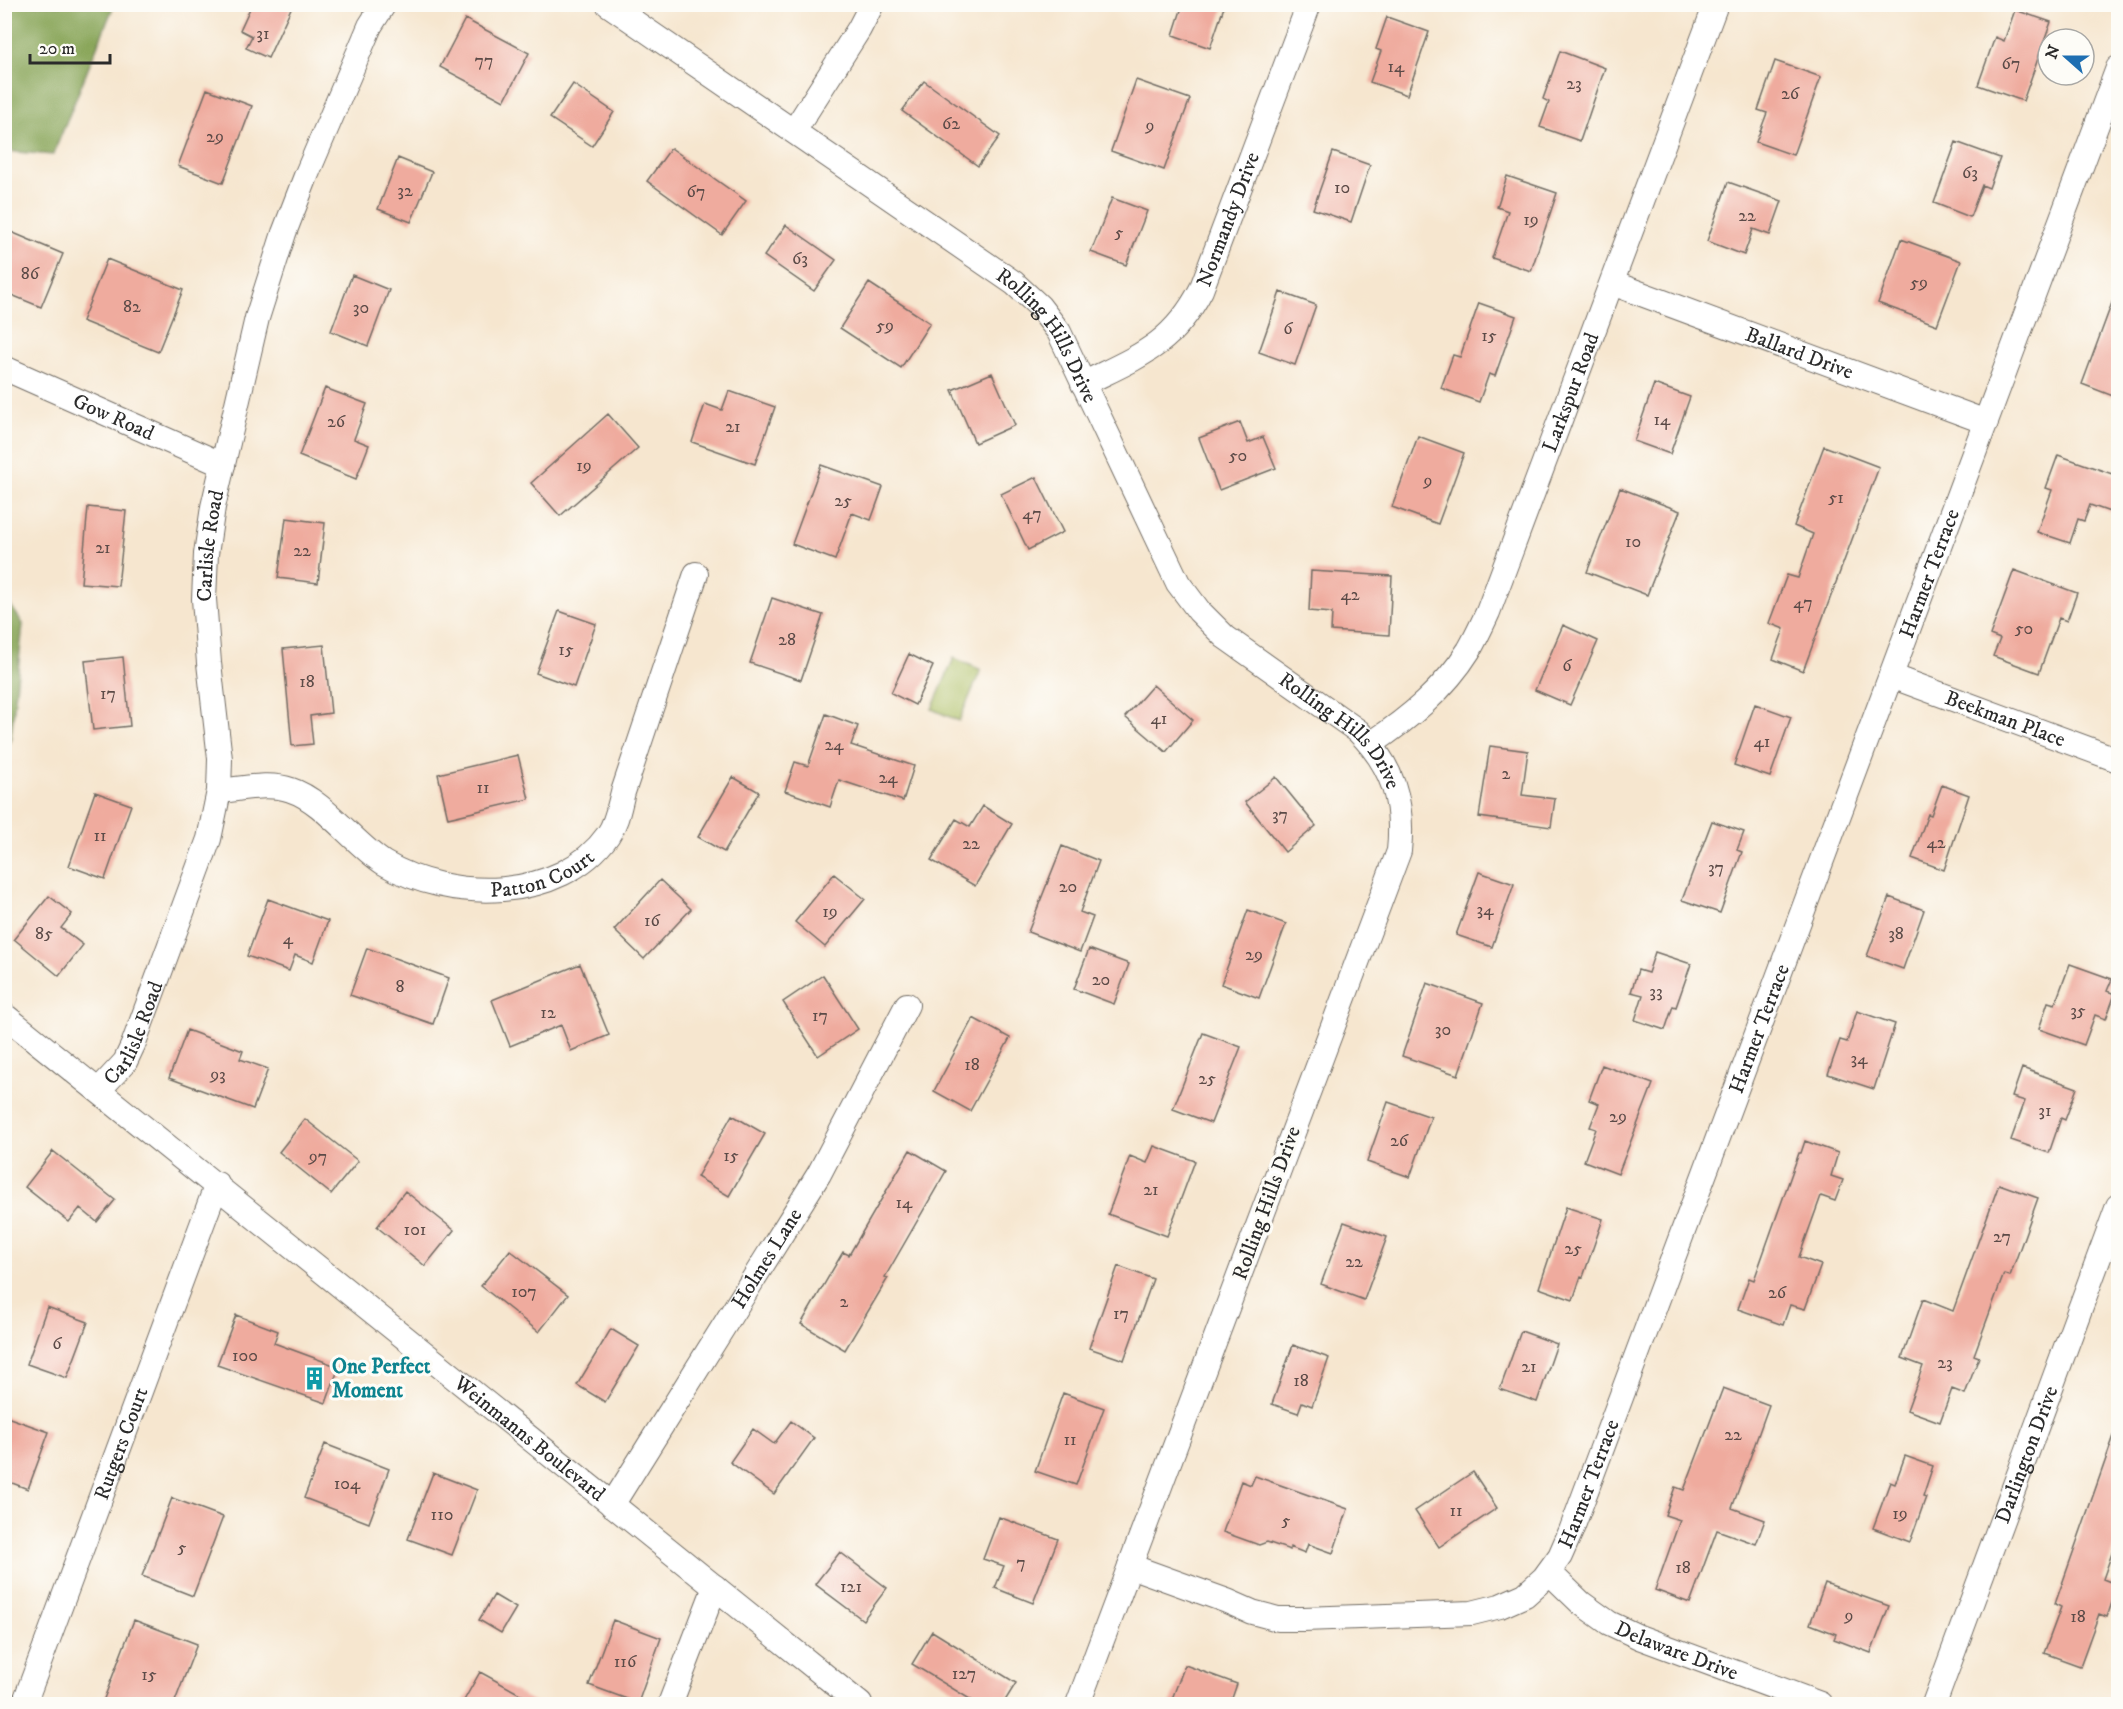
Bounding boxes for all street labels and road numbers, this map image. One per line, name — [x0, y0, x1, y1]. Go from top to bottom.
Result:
street label: Normandy Drive — [1191, 148, 1266, 291]
street label: Rolling Hills Drive — [991, 263, 1103, 407]
street label: Ballard Drive — [1741, 322, 1857, 386]
street label: Larkspur Road — [1537, 329, 1606, 456]
street label: Gow Road — [69, 388, 159, 447]
street label: Carlisle Road — [192, 487, 231, 602]
street label: Harmer Terrace — [1894, 505, 1966, 642]
street label: Rolling Hills Drive — [1273, 667, 1406, 793]
street label: Beekman Place — [1941, 685, 2069, 754]
street label: Patton Court — [490, 845, 600, 904]
street label: Harmer Terrace — [1724, 960, 1796, 1097]
street label: Carlisle Road — [98, 977, 170, 1091]
street label: Rolling Hills Drive — [1227, 1123, 1307, 1284]
street label: Holmes Lane — [726, 1204, 808, 1314]
street label: Weinmanns Boulevard — [448, 1370, 610, 1508]
street label: Darlington Drive — [1990, 1382, 2064, 1527]
street label: Rutgers Court — [89, 1384, 154, 1504]
street label: Harmer Terrace — [1553, 1416, 1626, 1553]
street label: Delaware Drive — [1610, 1616, 1742, 1687]

